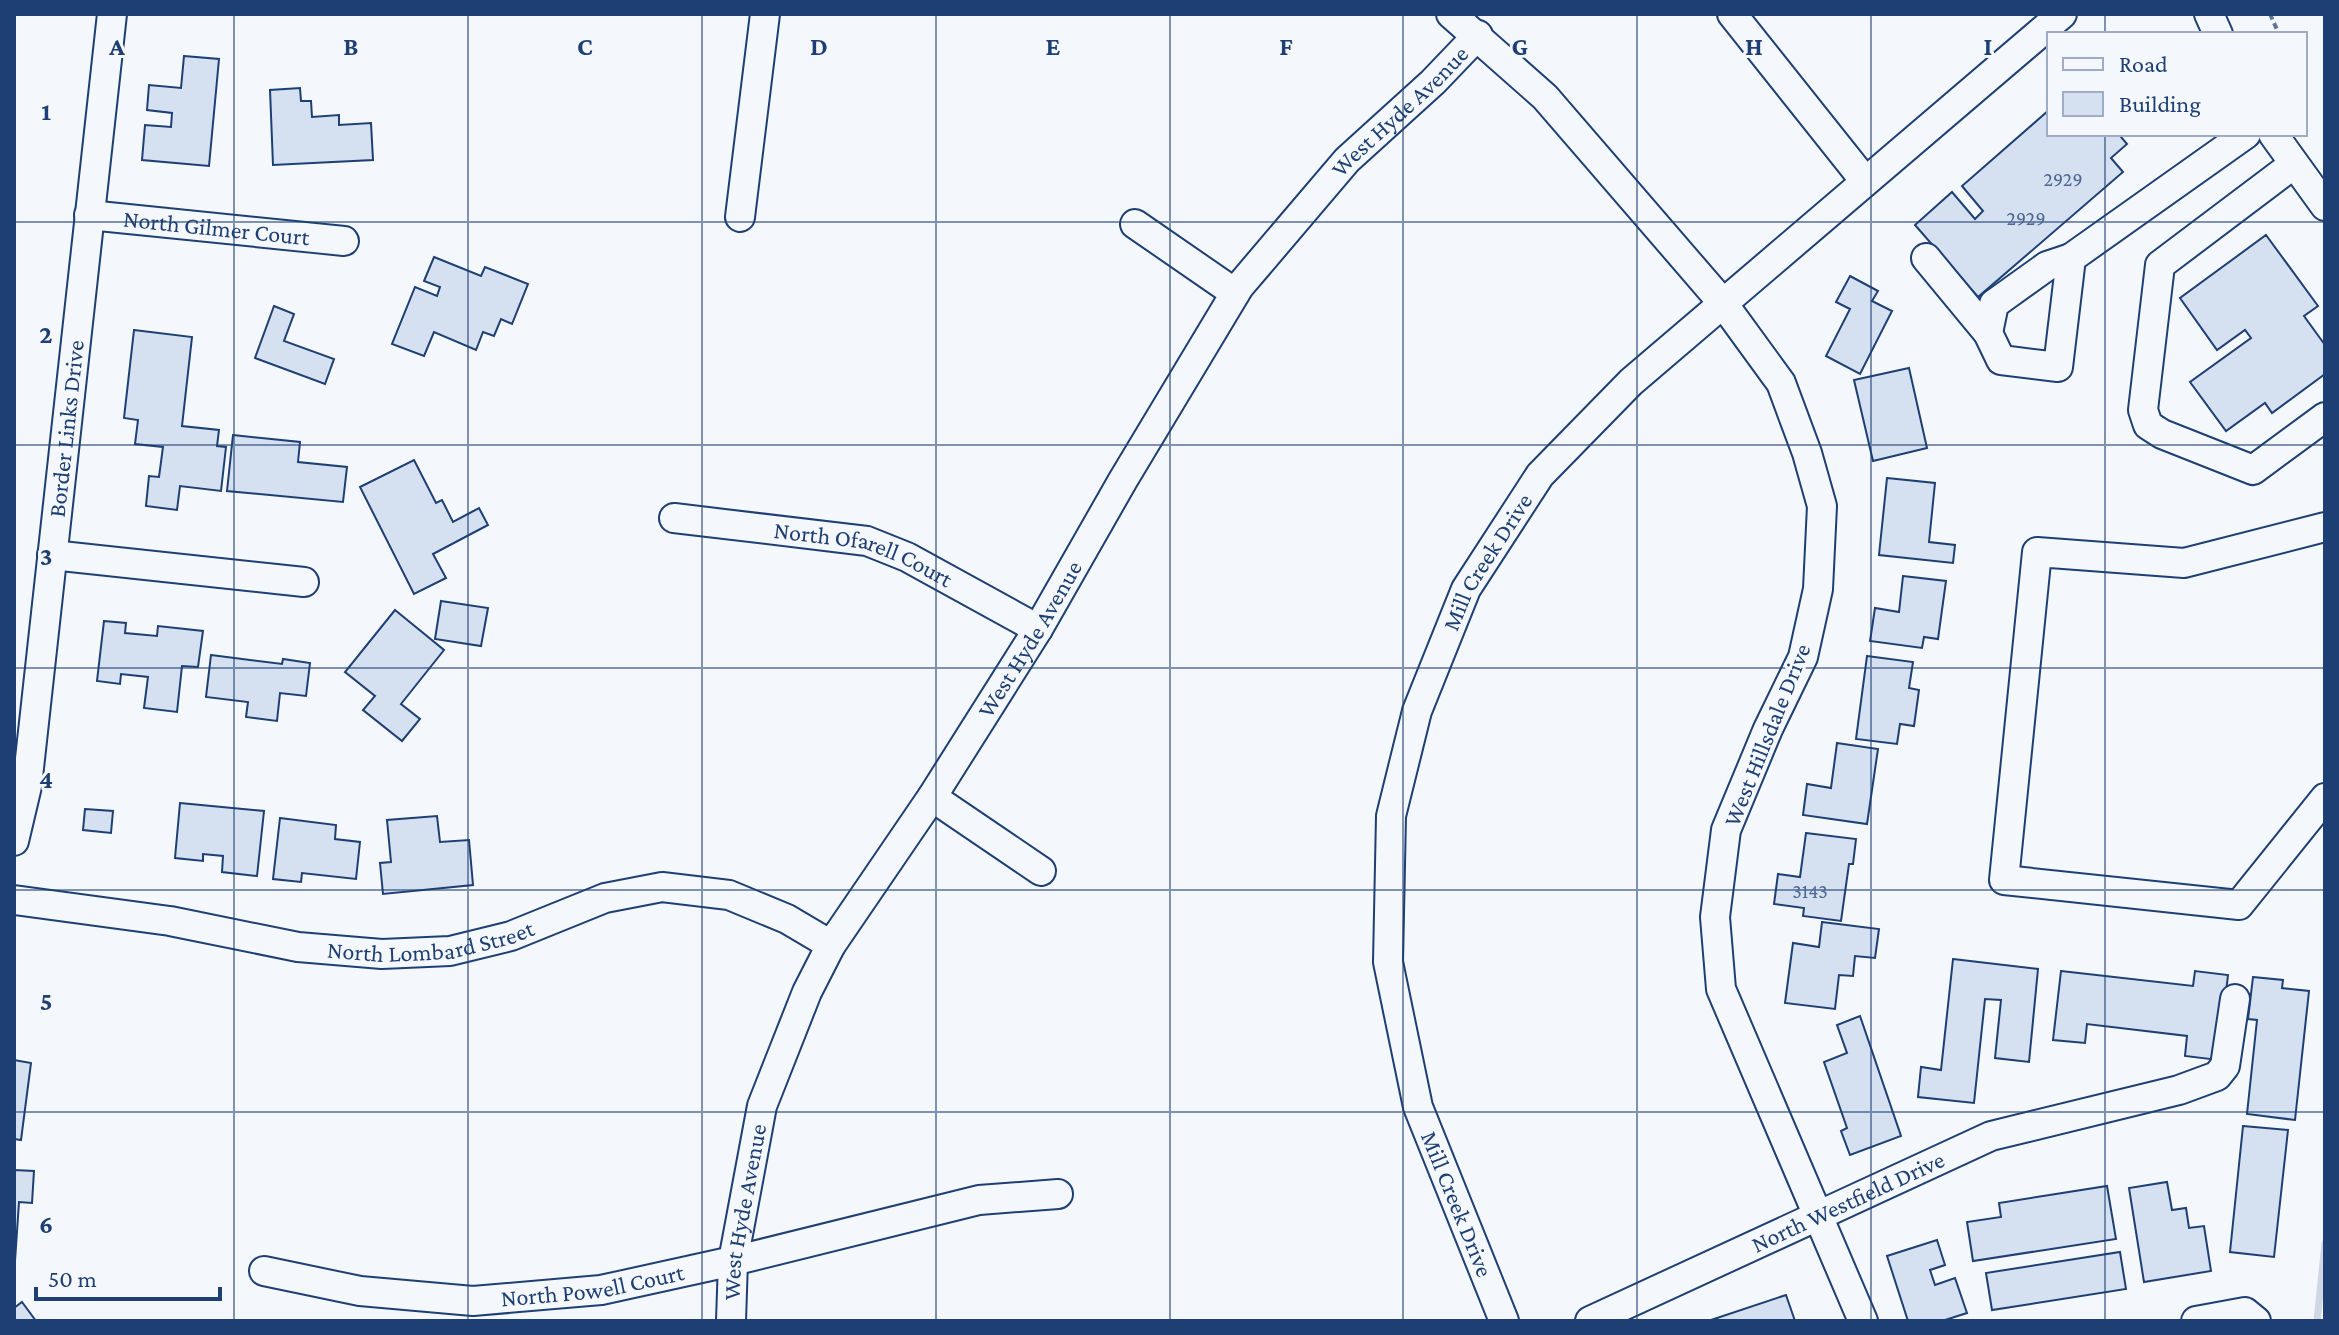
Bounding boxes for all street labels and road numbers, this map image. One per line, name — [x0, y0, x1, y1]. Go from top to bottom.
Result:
street label: West Hyde Avenue — [1325, 40, 1473, 182]
street label: North Gilmer Court — [122, 205, 312, 251]
street label: Border Links Drive — [43, 339, 89, 519]
street label: Mill Creek Drive — [1437, 488, 1537, 634]
street label: North Ofarell Court — [772, 516, 958, 593]
street label: West Hyde Avenue — [972, 556, 1087, 722]
street label: West Hillsdale Drive — [1718, 639, 1816, 830]
street label: North Lombard Street — [326, 914, 539, 967]
street label: West Hyde Avenue — [718, 1122, 771, 1301]
street label: Mill Creek Drive — [1416, 1127, 1499, 1281]
street label: North Westfield Drive — [1747, 1145, 1948, 1258]
street label: North Powell Court — [500, 1258, 687, 1312]

